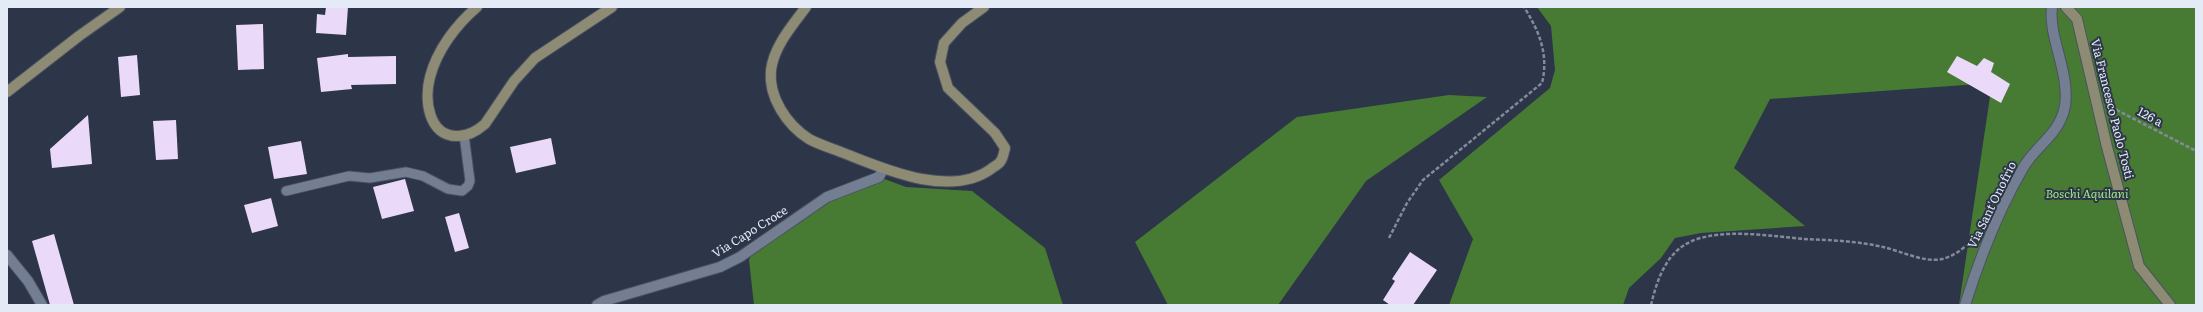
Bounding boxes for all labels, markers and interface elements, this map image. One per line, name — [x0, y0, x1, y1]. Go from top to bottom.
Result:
street label: Via Francesco Paolo Tosti — [2087, 37, 2139, 181]
street label: 126 a — [2135, 102, 2167, 130]
street label: Via Sant'Onofrio — [1962, 158, 2020, 251]
park label: Boschi Aquilani — [2045, 184, 2129, 202]
street label: Via Capo Croce — [708, 201, 791, 262]

